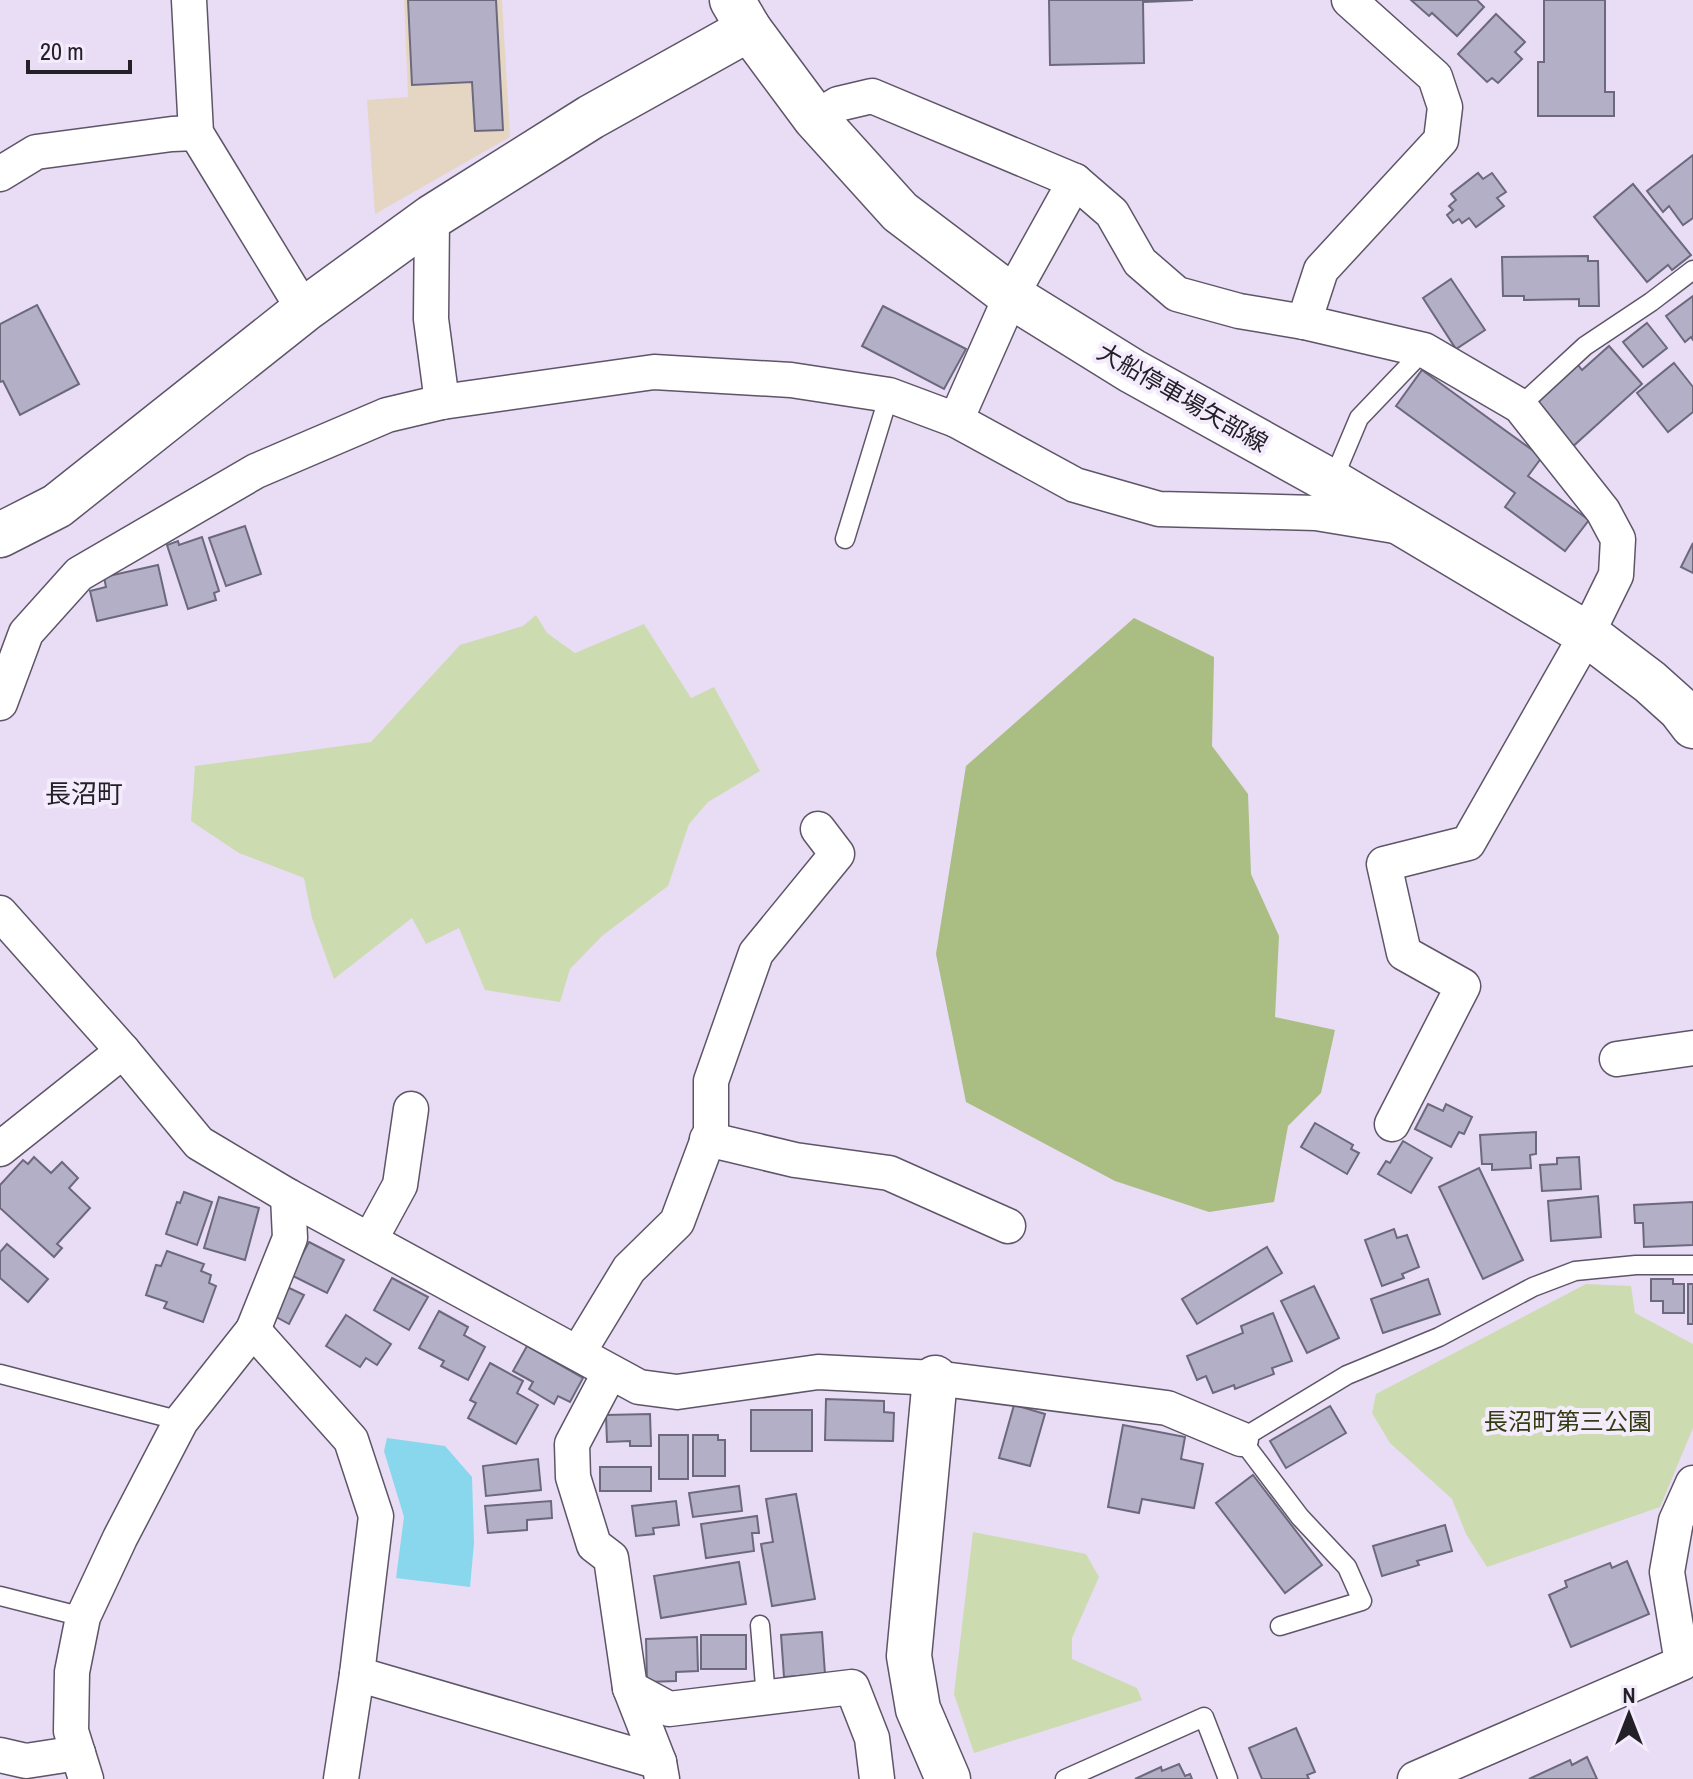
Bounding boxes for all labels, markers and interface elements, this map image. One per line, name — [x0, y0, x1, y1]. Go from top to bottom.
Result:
scale bar — [28, 24, 130, 74]
text: 20 m — [40, 35, 84, 67]
street label: 大船停車場矢部線 — [1092, 335, 1274, 459]
district label: 長沼町 — [45, 776, 123, 811]
park label: 長沼町第三公園 — [1484, 1405, 1652, 1437]
north arrow — [1589, 1675, 1669, 1755]
text: N — [1622, 1680, 1636, 1710]

